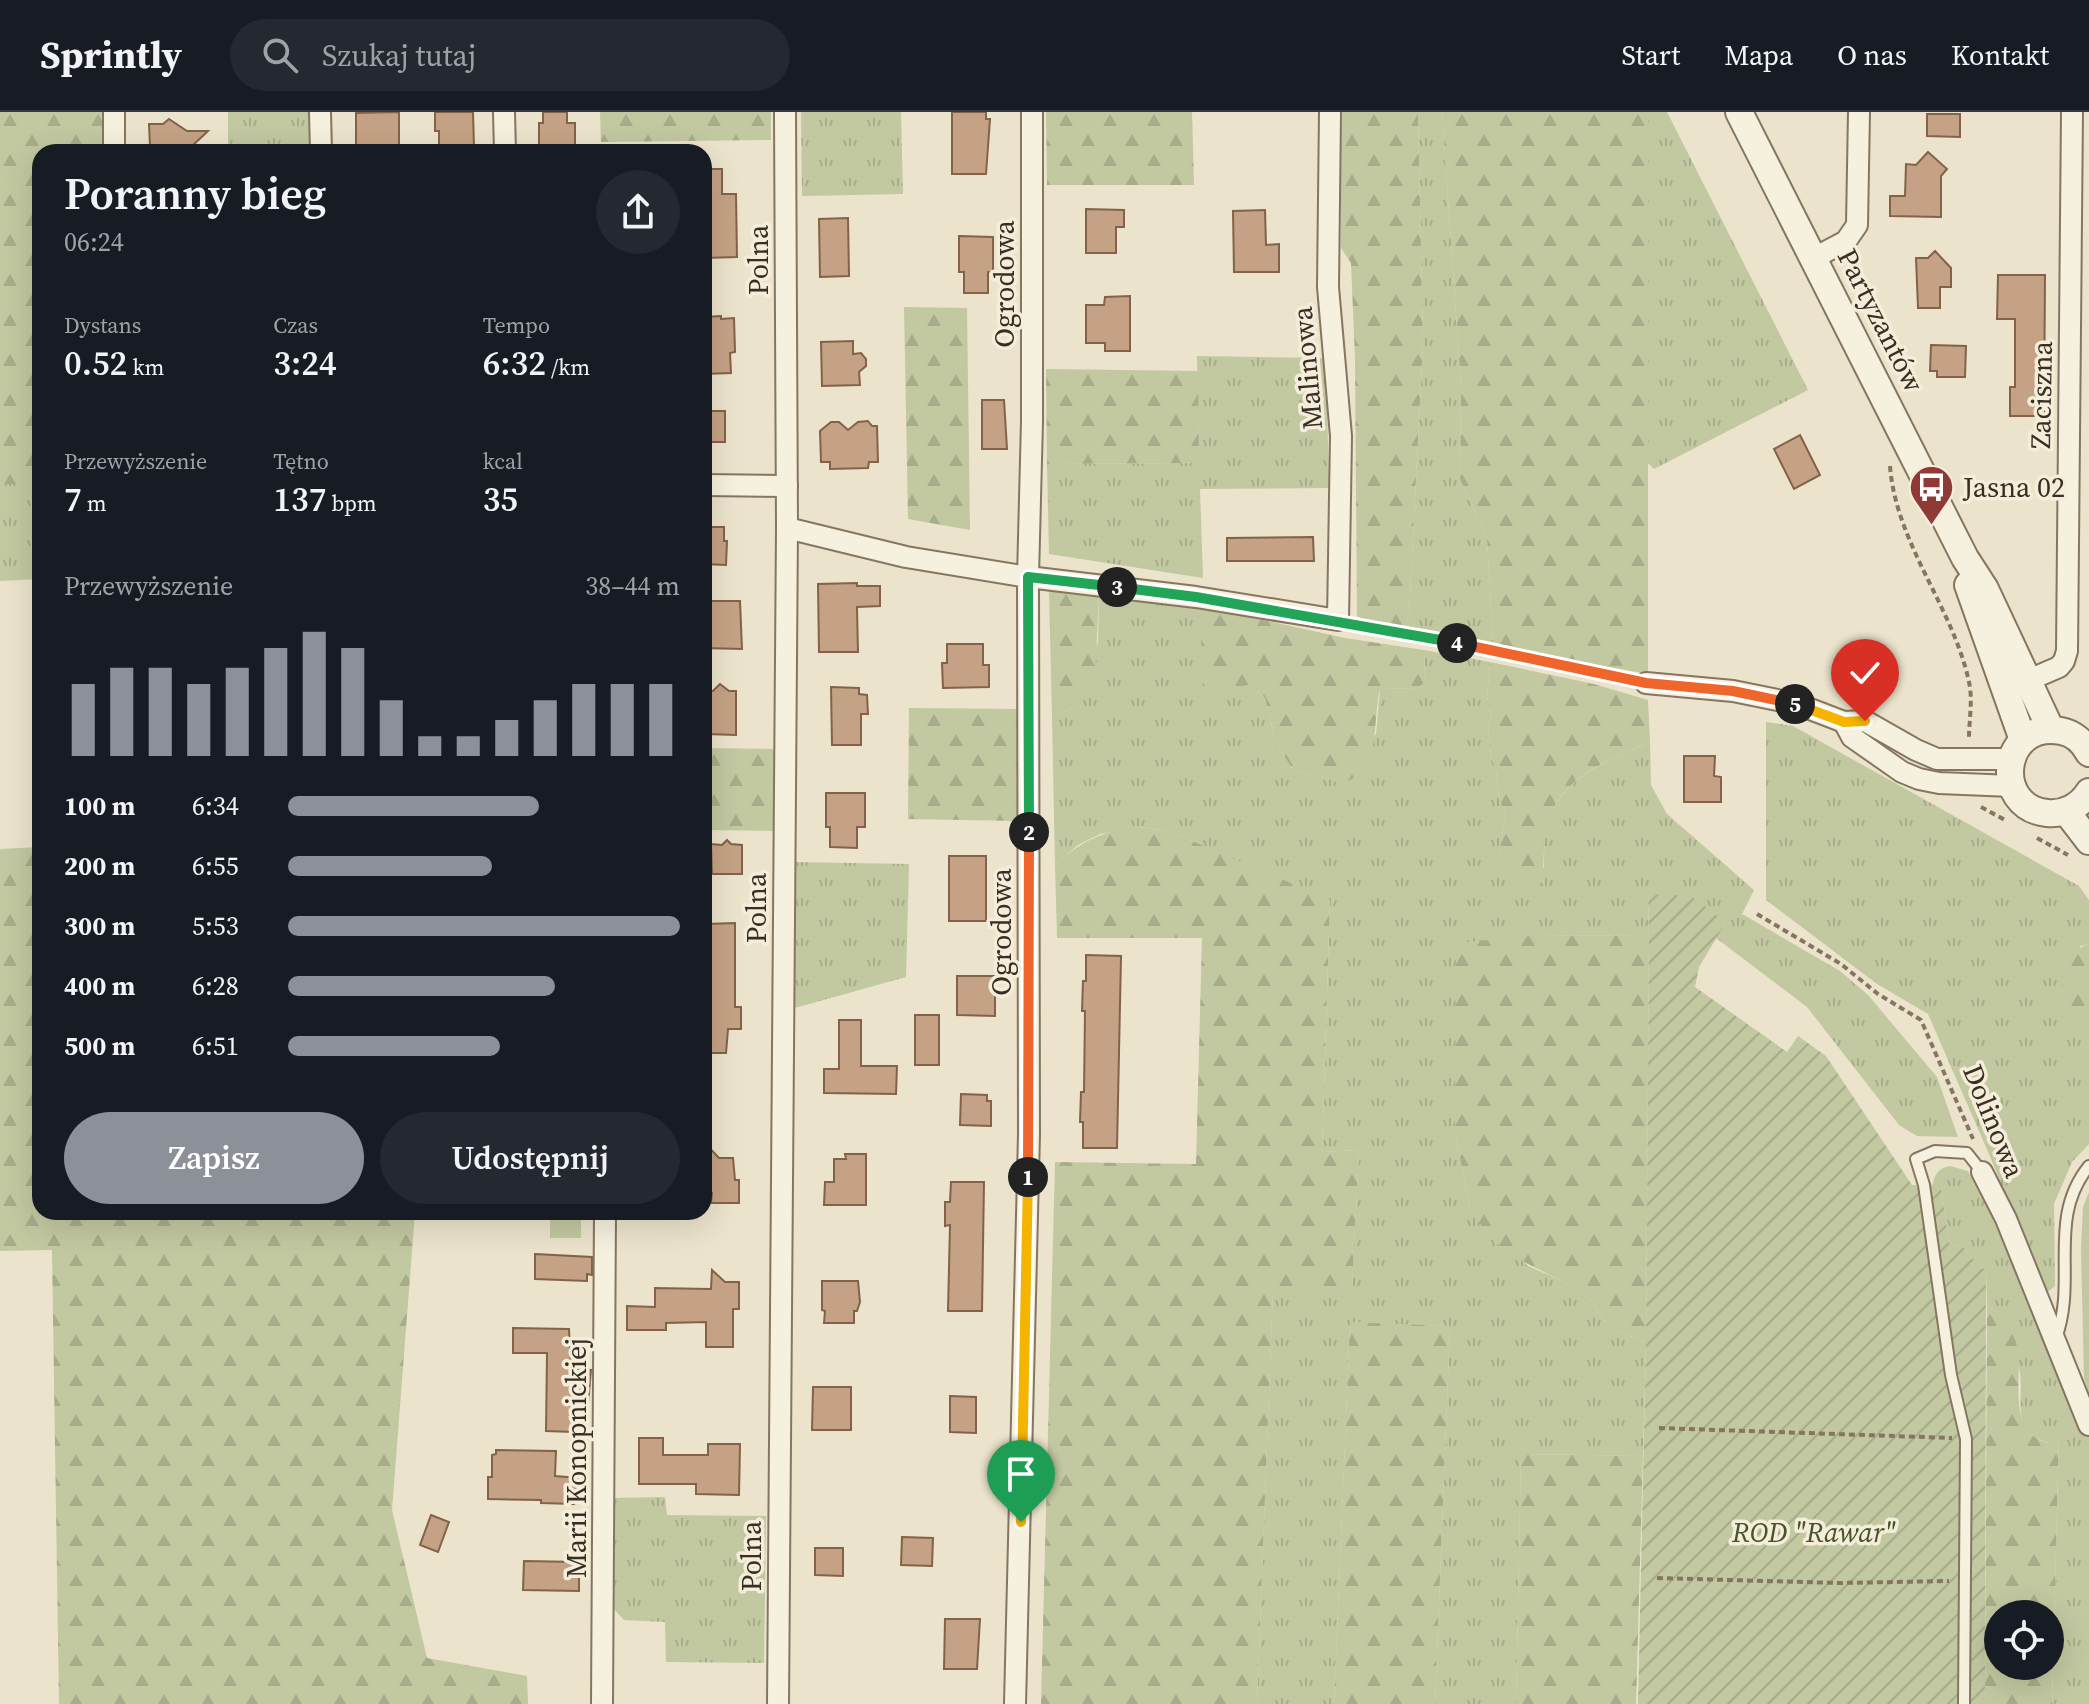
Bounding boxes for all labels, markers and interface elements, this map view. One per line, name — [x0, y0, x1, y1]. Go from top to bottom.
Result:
search box — [230, 19, 790, 91]
text: Sprintly — [40, 29, 182, 81]
icon: search — [258, 33, 302, 77]
text: Szukaj tutaj — [322, 35, 476, 76]
text: Start — [1621, 36, 1680, 74]
text: Mapa — [1724, 36, 1793, 74]
text: O nas — [1837, 36, 1907, 74]
text: Kontakt — [1951, 36, 2049, 74]
text: Poranny bieg — [64, 163, 326, 224]
button: share — [596, 170, 680, 254]
street label: Ogrodowa — [985, 219, 1023, 348]
text: 06:24 — [64, 224, 124, 260]
street label: Polna — [739, 224, 777, 295]
street label: Partyzantów — [1829, 242, 1934, 399]
street label: Malinowa — [1283, 304, 1331, 431]
text: Dystans — [64, 310, 141, 340]
text: Czas — [273, 310, 318, 340]
text: Tempo — [483, 310, 550, 340]
text: 0.52 — [64, 340, 127, 386]
text: 3:24 — [273, 340, 337, 386]
text: 6:32 — [483, 340, 546, 386]
street label: Zaciszna — [2021, 340, 2061, 449]
text: km — [127, 352, 164, 382]
text: /km — [546, 352, 590, 382]
text: Przewyższenie — [64, 446, 207, 476]
text: Tętno — [273, 446, 329, 476]
text: kcal — [483, 446, 523, 476]
bus stop icon: Jasna 02 — [1908, 463, 1956, 526]
place label: Jasna 02 — [1962, 468, 2065, 506]
text: 7 — [64, 476, 82, 522]
text: 137 — [273, 476, 326, 522]
text: 35 — [483, 476, 518, 522]
text: m — [82, 488, 107, 518]
text: bpm — [326, 488, 377, 518]
pin: 3 — [1097, 567, 1137, 607]
text: Przewyższenie — [64, 568, 233, 604]
text: 38–44 m — [585, 568, 680, 604]
text: 3 — [1111, 572, 1123, 602]
pin: 4 — [1437, 623, 1477, 663]
text: 4 — [1451, 628, 1463, 658]
pin — [1831, 639, 1899, 721]
icon: check — [1843, 651, 1887, 695]
pin: 5 — [1775, 684, 1815, 724]
text: 5 — [1789, 689, 1801, 719]
text: 100 m — [64, 788, 135, 824]
text: 6:34 — [192, 788, 239, 824]
pin: 2 — [1009, 812, 1049, 852]
text: 2 — [1023, 817, 1035, 847]
text: 200 m — [64, 848, 135, 884]
text: 6:55 — [192, 848, 239, 884]
street label: Ogrodowa — [982, 867, 1020, 996]
street label: Polna — [737, 872, 775, 943]
text: 300 m — [64, 908, 135, 944]
text: 5:53 — [192, 908, 239, 944]
text: 400 m — [64, 968, 135, 1004]
text: 6:28 — [192, 968, 239, 1004]
text: 500 m — [64, 1028, 135, 1064]
text: 6:51 — [192, 1028, 239, 1064]
street label: Dolinowa — [1954, 1059, 2034, 1184]
button: Zapisz — [64, 1112, 364, 1204]
button: Udostępnij — [380, 1112, 680, 1204]
pin: 1 — [1008, 1157, 1048, 1197]
text: 1 — [1022, 1162, 1034, 1192]
street label: Marii Konopnickiej — [557, 1338, 595, 1578]
pin — [987, 1440, 1055, 1522]
icon: arrive — [999, 1452, 1043, 1496]
park label: ROD "Rawar" — [1731, 1513, 1896, 1551]
street label: Polna — [732, 1520, 770, 1591]
map controls — [1984, 1600, 2064, 1680]
button: locate — [1984, 1600, 2064, 1680]

